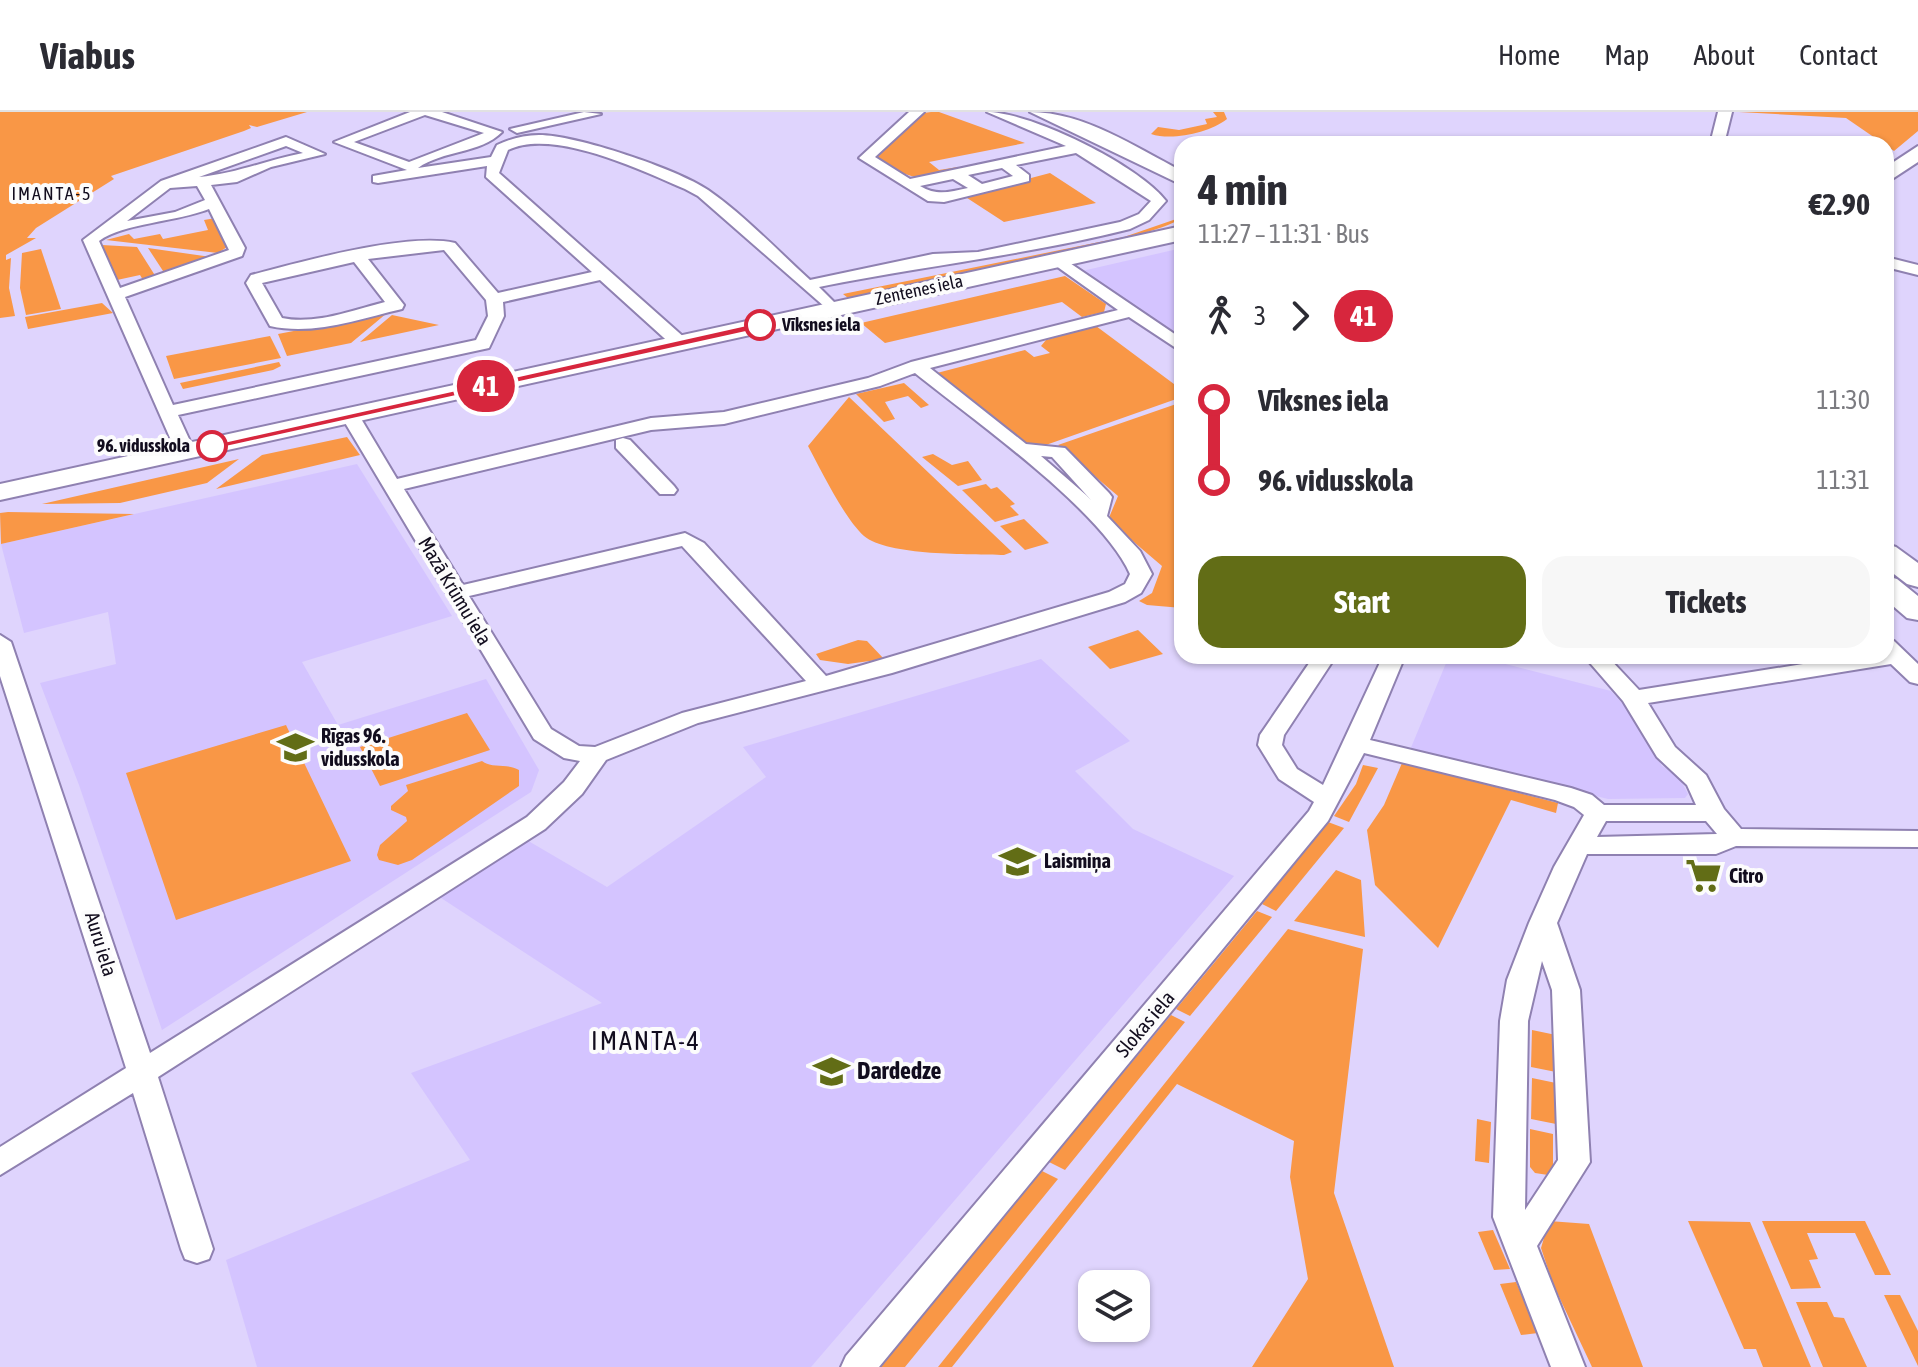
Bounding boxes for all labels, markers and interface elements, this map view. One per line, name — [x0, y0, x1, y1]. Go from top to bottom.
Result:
text: Viabus — [40, 34, 135, 77]
text: Home — [1498, 39, 1560, 71]
text: Map — [1604, 39, 1649, 71]
text: About — [1693, 39, 1755, 71]
text: Contact — [1799, 39, 1878, 71]
text: 4 min — [1198, 164, 1288, 214]
district label: IMANTA-5 — [11, 183, 93, 204]
text: €2.90 — [1809, 187, 1870, 221]
text: 11:27 – 11:31 · Bus — [1198, 219, 1369, 249]
street label: Zentenes iela — [873, 270, 965, 309]
icon: walk — [1198, 294, 1242, 338]
icon: forward — [1278, 294, 1322, 338]
text: 41 — [1350, 300, 1377, 332]
text: 3 — [1254, 301, 1266, 331]
marker: Vīksnes iela — [745, 310, 775, 340]
place label: Vīksnes iela — [781, 314, 860, 335]
line badge: 41 — [450, 360, 522, 412]
text: 41 — [473, 370, 499, 402]
text: Vīksnes iela — [1258, 383, 1389, 417]
text: 11:30 — [1816, 385, 1870, 415]
marker: 96. vidusskola — [197, 431, 227, 461]
place label: 96. vidusskola — [97, 435, 190, 456]
text: 96. vidusskola — [1258, 463, 1413, 497]
text: 11:31 — [1816, 465, 1870, 495]
street label: Mazā Krūmu iela — [414, 532, 497, 649]
button: Start — [1198, 556, 1526, 648]
button: Tickets — [1542, 556, 1870, 648]
place label: Rīgas 96. vidusskola — [321, 724, 400, 770]
school or university icon: Rīgas 96. vidusskola — [276, 728, 314, 766]
school or university icon: Laismiņa — [999, 842, 1037, 880]
place label: Laismiņa — [1044, 849, 1111, 873]
supermarket icon: Citro — [1684, 857, 1722, 895]
place label: Citro — [1729, 864, 1764, 887]
street label: Auru iela — [81, 909, 122, 979]
street label: Slokas iela — [1110, 986, 1179, 1061]
district label: IMANTA-4 — [591, 1026, 701, 1056]
school or university icon: Dardedze — [812, 1052, 850, 1090]
place label: Dardedze — [857, 1057, 942, 1084]
map controls — [1078, 1270, 1150, 1342]
button: layers — [1078, 1270, 1150, 1342]

